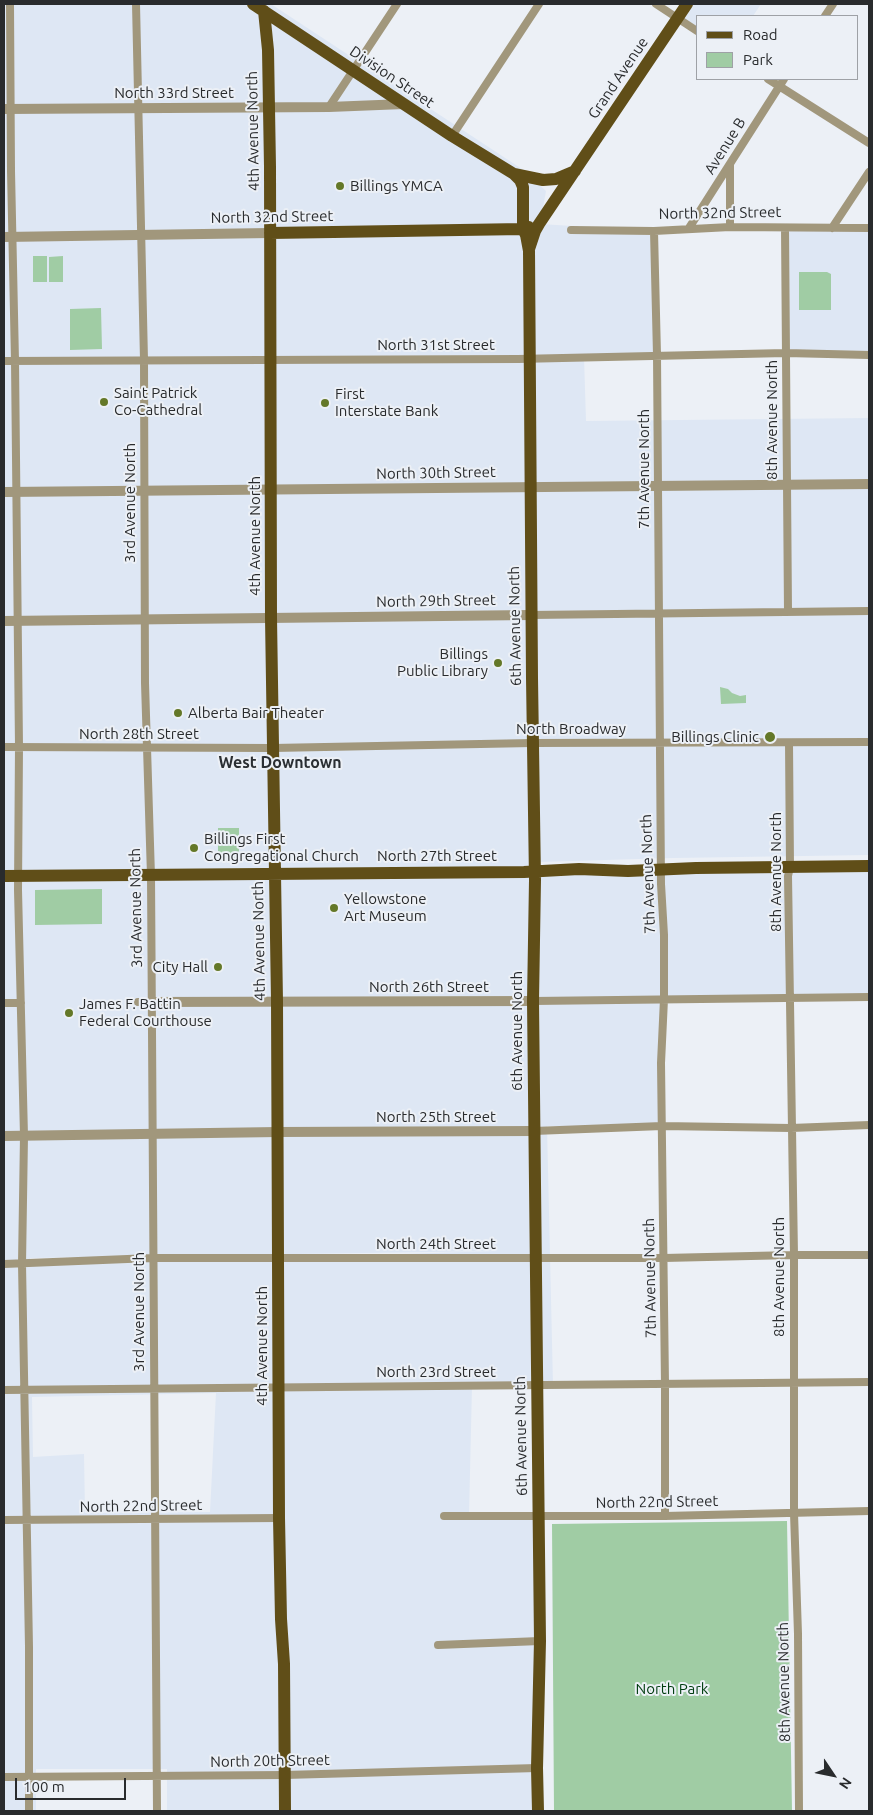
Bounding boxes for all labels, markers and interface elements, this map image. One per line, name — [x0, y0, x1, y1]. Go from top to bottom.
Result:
legend — [696, 15, 858, 80]
text: Road — [743, 26, 778, 43]
street label: Grand Avenue — [584, 34, 652, 122]
street label: Division Street — [346, 42, 438, 112]
text: Park — [743, 51, 773, 68]
street label: 4th Avenue North — [243, 71, 263, 191]
street label: North 33rd Street — [114, 84, 234, 102]
street label: Avenue B — [701, 114, 749, 178]
place label: Billings YMCA — [350, 177, 443, 195]
marker: Billings YMCA — [334, 180, 346, 192]
street label: North 32nd Street — [659, 203, 781, 223]
street label: North 32nd Street — [211, 207, 333, 227]
street label: North 31st Street — [377, 336, 495, 354]
street label: 8th Avenue North — [763, 360, 781, 480]
place label: Saint Patrick Co-Cathedral — [114, 384, 202, 419]
place label: First Interstate Bank — [335, 385, 438, 420]
marker: Saint Patrick Co-Cathedral — [98, 396, 110, 408]
marker: First Interstate Bank — [319, 397, 331, 409]
street label: 7th Avenue North — [635, 409, 653, 529]
street label: 3rd Avenue North — [121, 443, 139, 563]
street label: North 30th Street — [376, 463, 496, 483]
street label: 4th Avenue North — [246, 476, 264, 596]
street label: 6th Avenue North — [505, 566, 525, 686]
street label: North 29th Street — [376, 591, 496, 611]
place label: Billings Public Library — [397, 645, 488, 680]
marker: Billings Public Library — [492, 657, 504, 669]
place label: Alberta Bair Theater — [188, 704, 324, 722]
marker: Alberta Bair Theater — [172, 707, 184, 719]
street label: North Broadway — [516, 720, 626, 738]
street label: North 28th Street — [79, 725, 199, 743]
place label: Billings Clinic — [671, 728, 759, 746]
marker: Billings Clinic — [763, 730, 777, 744]
district label: West Downtown — [218, 753, 342, 773]
street label: 8th Avenue North — [767, 812, 785, 932]
street label: 7th Avenue North — [637, 814, 659, 934]
place label: Billings First Congregational Church — [204, 830, 359, 865]
marker: Billings First Congregational Church — [188, 842, 200, 854]
street label: North 27th Street — [377, 847, 497, 865]
street label: 3rd Avenue North — [126, 848, 146, 968]
street label: 4th Avenue North — [249, 881, 269, 1001]
place label: Yellowstone Art Museum — [344, 890, 427, 925]
marker: Yellowstone Art Museum — [328, 902, 340, 914]
place label: City Hall — [153, 958, 208, 976]
marker: City Hall — [212, 961, 224, 973]
street label: 6th Avenue North — [508, 971, 526, 1091]
street label: North 26th Street — [369, 978, 489, 996]
place label: James F. Battin Federal Courthouse — [79, 995, 212, 1030]
marker: James F. Battin Federal Courthouse — [63, 1007, 75, 1019]
street label: North 25th Street — [376, 1108, 496, 1126]
street label: 8th Avenue North — [770, 1217, 788, 1337]
street label: 7th Avenue North — [640, 1218, 660, 1338]
street label: North 24th Street — [376, 1235, 496, 1253]
street label: 3rd Avenue North — [130, 1252, 148, 1372]
street label: 4th Avenue North — [253, 1286, 271, 1406]
street label: North 23rd Street — [376, 1363, 496, 1381]
street label: 6th Avenue North — [511, 1376, 531, 1496]
street label: North 22nd Street — [596, 1492, 718, 1512]
street label: North 22nd Street — [80, 1496, 202, 1516]
street label: 8th Avenue North — [774, 1622, 794, 1742]
park label: North Park — [636, 1680, 708, 1698]
north arrow — [808, 1750, 858, 1800]
street label: North 20th Street — [210, 1751, 330, 1771]
scale bar — [18, 1768, 129, 1800]
text: N — [836, 1775, 855, 1792]
text: 100 m — [23, 1778, 65, 1795]

